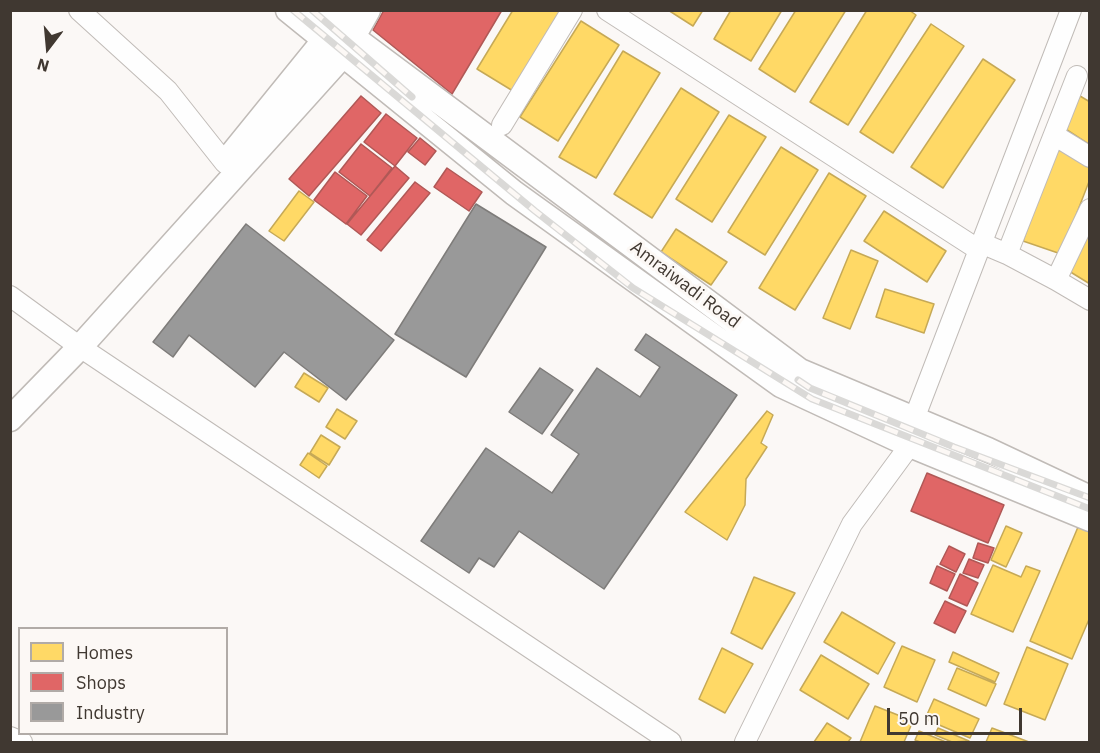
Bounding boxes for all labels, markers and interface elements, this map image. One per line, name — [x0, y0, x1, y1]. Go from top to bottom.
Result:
north arrow — [18, 18, 78, 78]
text: N — [35, 54, 51, 77]
street label: Amraiwadi Road — [626, 237, 744, 333]
legend — [18, 627, 228, 735]
text: Homes — [76, 641, 133, 664]
text: Shops — [76, 671, 126, 694]
scale bar — [890, 696, 1025, 734]
text: Industry — [76, 701, 145, 724]
text: 50 m — [898, 707, 940, 730]

